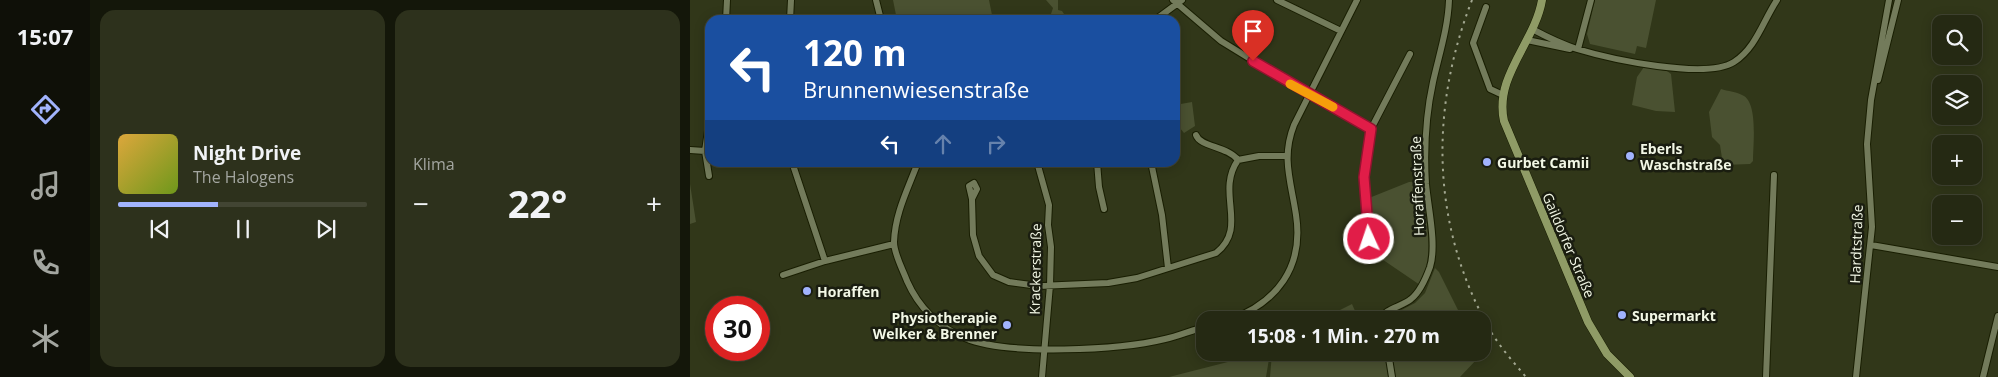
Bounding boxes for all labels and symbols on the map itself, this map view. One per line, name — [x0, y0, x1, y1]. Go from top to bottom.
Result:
pin — [1232, 10, 1274, 61]
street label: Horaffenstraße — [1406, 136, 1428, 236]
place label: Eberls Waschstraße — [1640, 139, 1731, 174]
marker: Eberls Waschstraße — [1624, 150, 1636, 162]
place label: Gurbet Camii — [1497, 153, 1589, 172]
marker: Gurbet Camii — [1481, 156, 1493, 168]
street label: Gaildorfer Straße — [1538, 190, 1600, 301]
street label: Hardtstraße — [1845, 204, 1867, 284]
position arrow — [1342, 212, 1394, 264]
street label: Krackerstraße — [1025, 223, 1045, 315]
place label: Horaffen — [817, 282, 880, 301]
marker: Horaffen — [801, 285, 813, 297]
speed limit sign: 30 — [705, 296, 770, 361]
place label: Supermarkt — [1632, 306, 1716, 325]
place label: Physiotherapie Welker & Brenner — [873, 308, 998, 343]
marker: Supermarkt — [1616, 309, 1628, 321]
marker: Physiotherapie Welker & Brenner — [1001, 319, 1013, 331]

